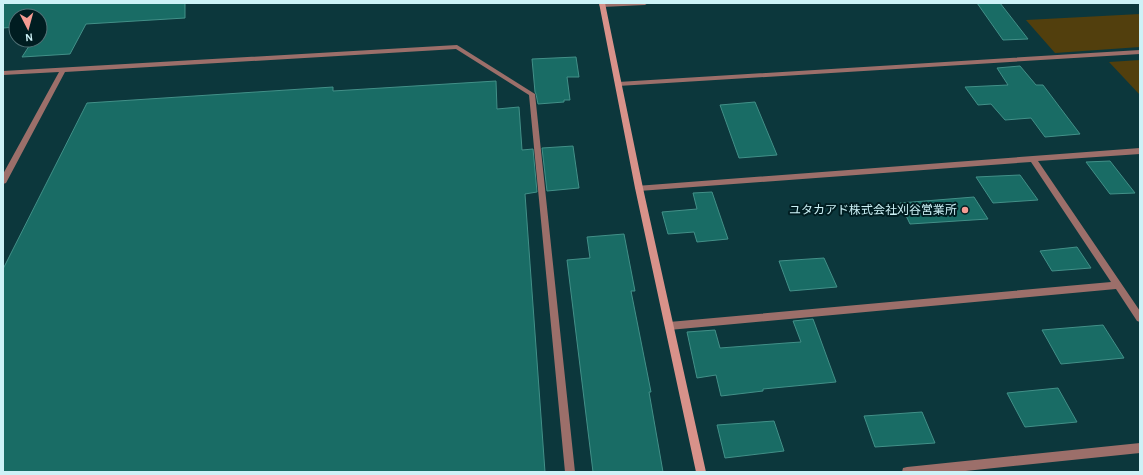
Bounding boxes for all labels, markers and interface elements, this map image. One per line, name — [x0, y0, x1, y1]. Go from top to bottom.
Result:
north arrow — [8, 8, 48, 48]
text: N — [25, 32, 33, 43]
place label: ユタカアド株式会社刈谷営業所 — [789, 203, 957, 216]
marker: ユタカアド株式会社刈谷営業所 — [960, 205, 970, 215]

